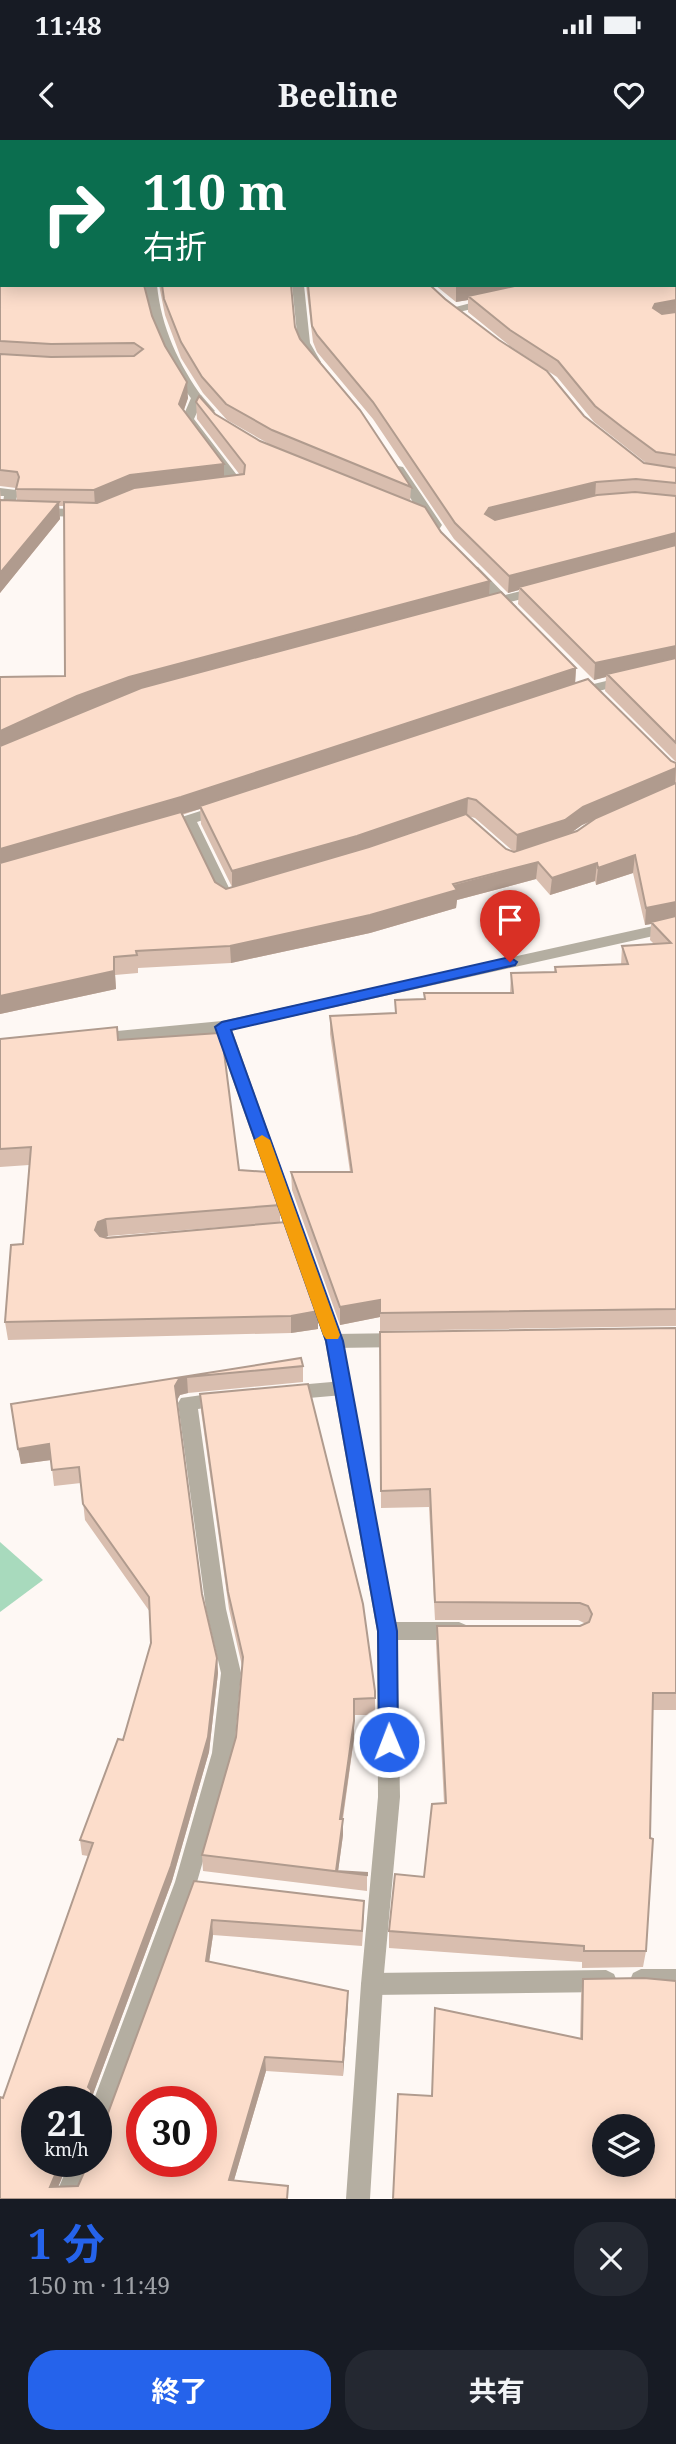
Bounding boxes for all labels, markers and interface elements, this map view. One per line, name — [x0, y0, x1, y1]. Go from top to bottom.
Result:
text: 11:48 — [35, 7, 102, 43]
text: Beeline — [278, 73, 398, 116]
icon: back — [28, 76, 66, 114]
icon: heart — [610, 76, 648, 114]
text: 110 m — [143, 158, 287, 224]
icon: right — [28, 168, 119, 259]
text: 右折 — [143, 224, 207, 267]
pin — [480, 890, 540, 962]
icon: arrive — [491, 901, 529, 939]
position arrow — [352, 1705, 426, 1779]
speed limit sign: 30 — [126, 2086, 217, 2177]
text: 21 — [47, 2099, 86, 2146]
map controls — [592, 2114, 655, 2177]
button: layers — [592, 2114, 655, 2177]
text: km/h — [44, 2137, 89, 2161]
text: 1 分 — [28, 2214, 105, 2271]
button: close — [574, 2222, 648, 2296]
text: 150 m · 11:49 — [28, 2269, 170, 2301]
button: 終了 — [28, 2350, 331, 2430]
button: 共有 — [345, 2350, 648, 2430]

